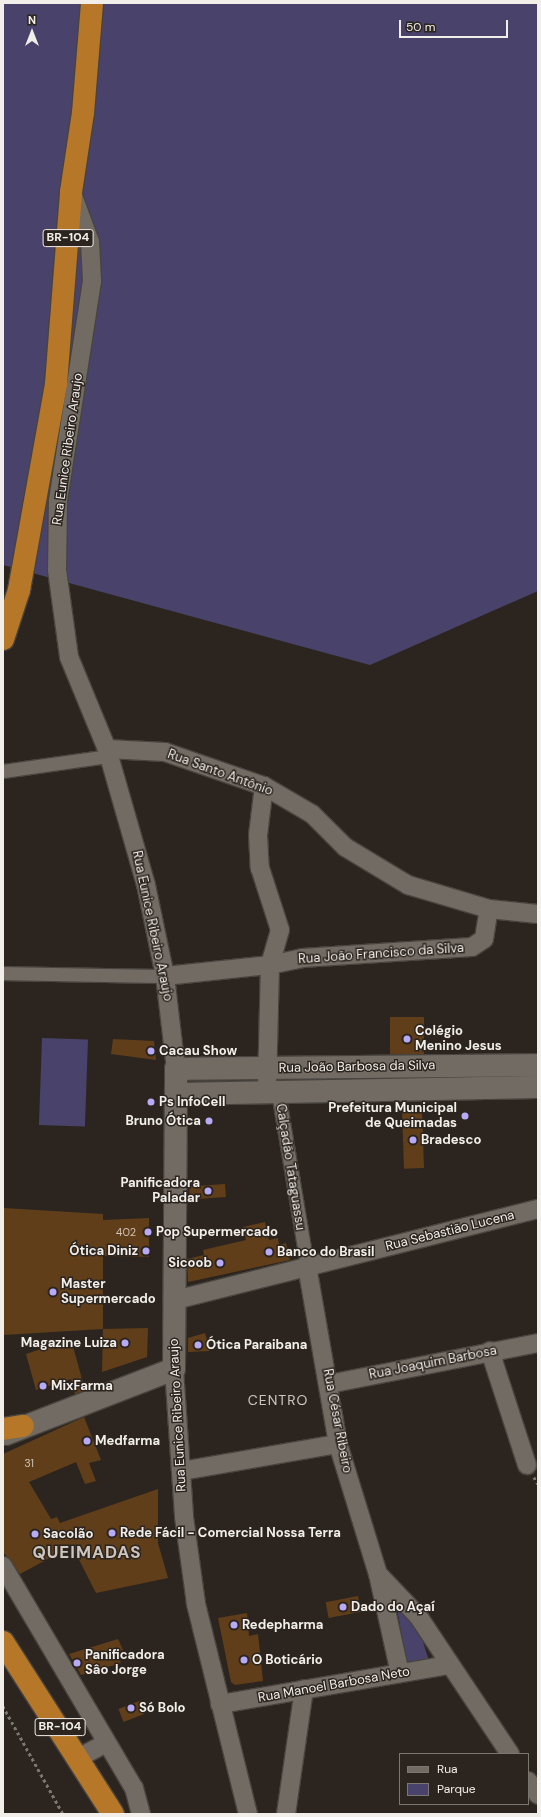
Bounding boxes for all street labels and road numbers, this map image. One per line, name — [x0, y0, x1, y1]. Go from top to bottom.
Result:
road number: BR-104 — [42, 228, 94, 248]
street label: Rua Eunice Ribeiro Araujo — [50, 372, 86, 526]
street label: Rua Santo Antônio — [165, 747, 275, 799]
street label: Rua Eunice Ribeiro Araujo — [128, 849, 176, 1003]
street label: Rua João Francisco da Silva — [298, 940, 464, 968]
street label: Rua João Barbosa da Silva — [279, 1058, 435, 1076]
street label: Calçadão Tataguassu — [272, 1103, 308, 1231]
street label: Rua Sebastião Lucena — [384, 1207, 516, 1255]
street label: Rua Eunice Ribeiro Araujo — [166, 1338, 190, 1492]
street label: Rua Joaquim Barbosa — [368, 1343, 498, 1383]
street label: Rua César Ribeiro — [319, 1367, 355, 1475]
street label: Rua Manoel Barbosa Neto — [257, 1664, 411, 1706]
road number: BR-104 — [34, 1717, 86, 1737]

